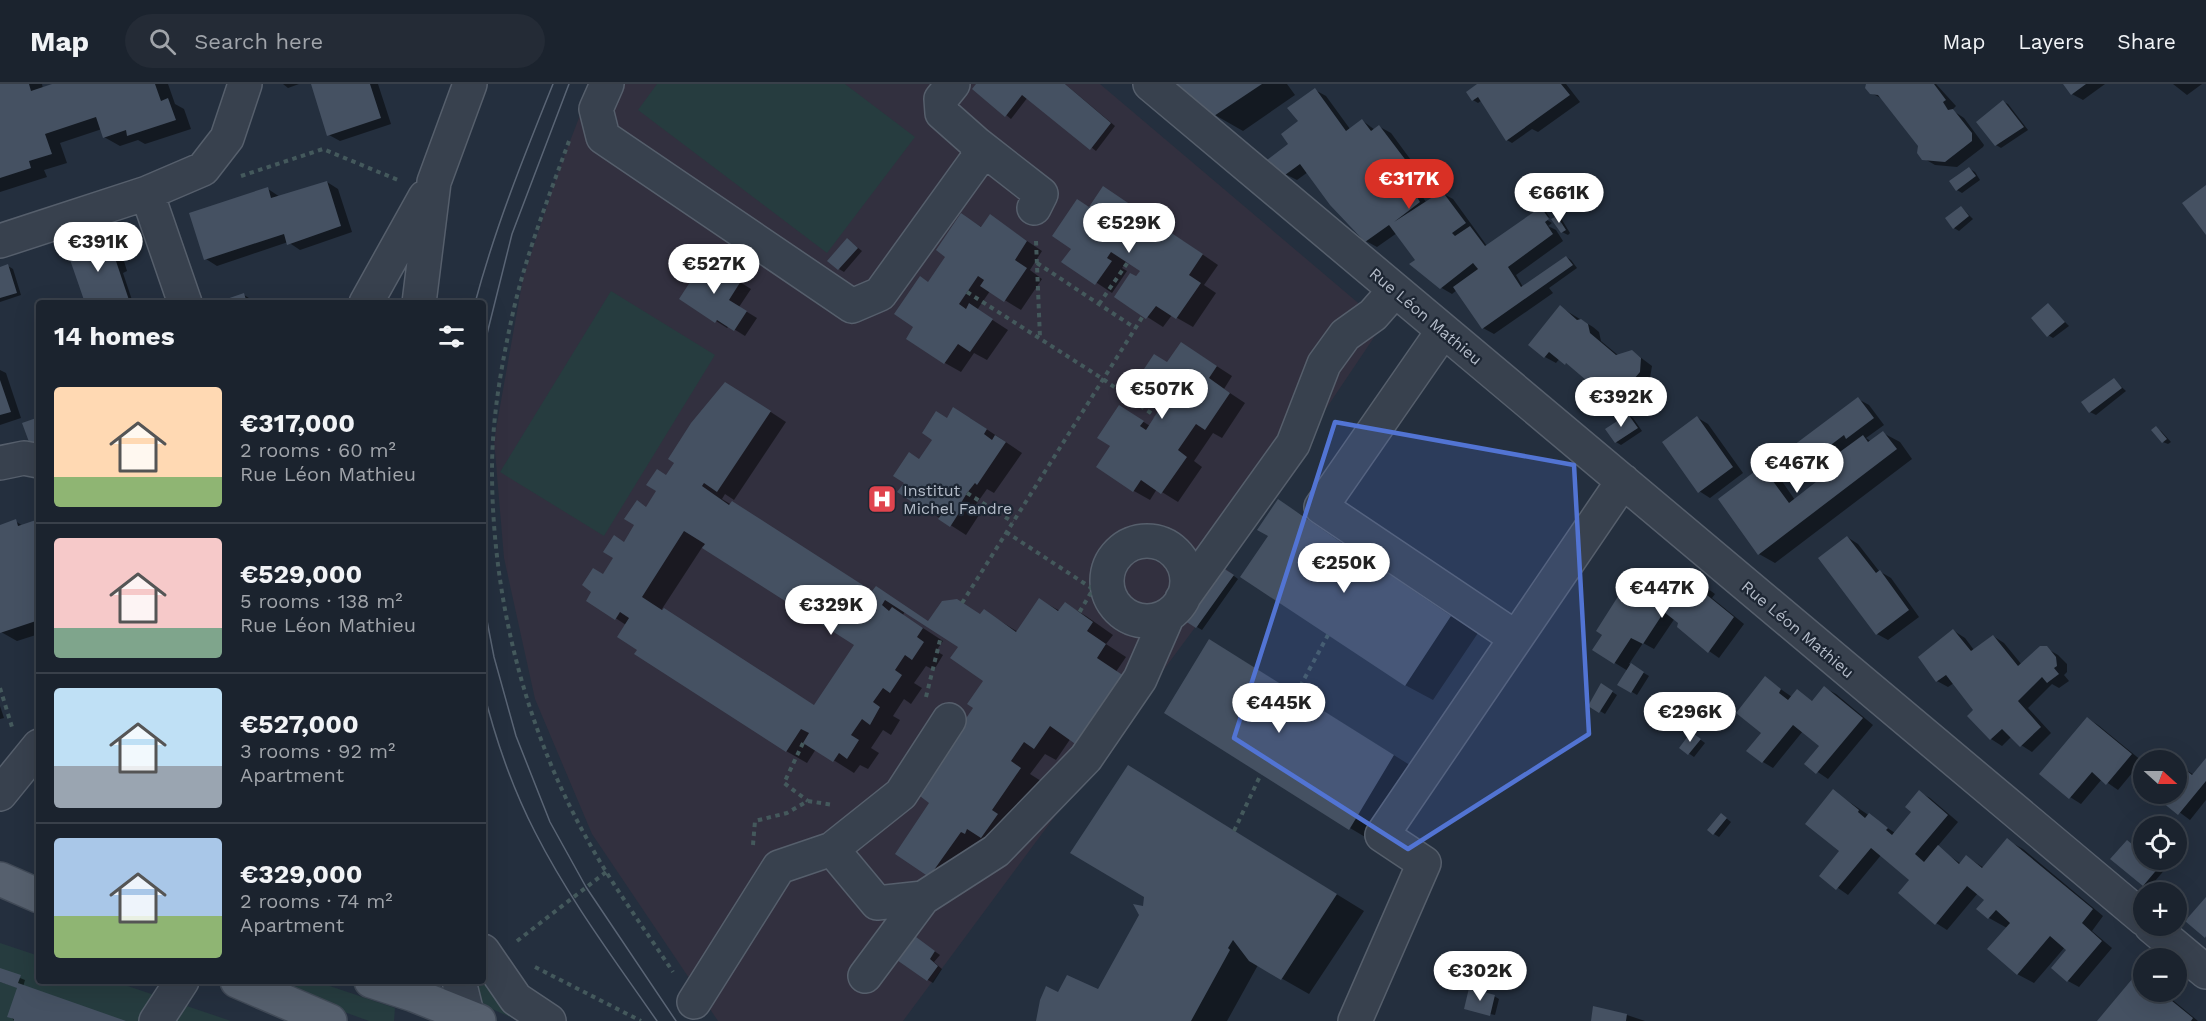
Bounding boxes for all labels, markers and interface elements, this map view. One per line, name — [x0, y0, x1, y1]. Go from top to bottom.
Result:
search box — [125, 14, 545, 68]
text: Map — [30, 25, 89, 58]
icon: search — [146, 25, 179, 58]
text: Search here — [194, 29, 323, 54]
text: Map — [1942, 29, 1985, 54]
text: Layers — [2018, 29, 2084, 54]
text: Share — [2117, 29, 2176, 54]
pin: €317K — [1367, 159, 1451, 210]
text: €317K — [1379, 166, 1439, 190]
pin: €661K — [1517, 173, 1601, 224]
text: €661K — [1529, 180, 1589, 204]
pin: €529K — [1087, 203, 1171, 254]
text: €529K — [1097, 210, 1161, 234]
pin: €391K — [56, 222, 140, 273]
text: €391K — [68, 229, 128, 253]
pin: €527K — [672, 244, 756, 295]
text: €527K — [682, 251, 746, 275]
street label: Rue Léon Mathieu — [1366, 264, 1486, 369]
icon: filters — [435, 320, 468, 353]
text: 14 homes — [54, 321, 175, 351]
pin: €507K — [1120, 369, 1204, 420]
text: €507K — [1130, 376, 1194, 400]
pin: €392K — [1579, 377, 1663, 428]
text: €392K — [1589, 384, 1653, 408]
text: €317,000 — [240, 408, 355, 438]
icon: home — [102, 411, 174, 483]
text: 2 rooms · 60 m² — [240, 438, 396, 462]
pin: €467K — [1755, 443, 1839, 494]
text: €467K — [1765, 450, 1829, 474]
text: Rue Léon Mathieu — [240, 462, 416, 486]
place label: Institut Michel Fandre — [903, 481, 1012, 518]
hospital icon: Institut Michel Fandre — [866, 483, 898, 515]
pin: €250K — [1302, 543, 1386, 594]
text: €250K — [1312, 550, 1376, 574]
text: €529,000 — [240, 559, 362, 589]
icon: home — [102, 562, 174, 634]
pin: €447K — [1620, 568, 1704, 619]
text: €447K — [1630, 575, 1694, 599]
street label: Rue Léon Mathieu — [1738, 577, 1858, 682]
pin: €329K — [789, 585, 873, 636]
text: 5 rooms · 138 m² — [240, 589, 403, 613]
text: €329K — [799, 592, 863, 616]
text: Rue Léon Mathieu — [240, 613, 416, 637]
pin: €445K — [1237, 683, 1321, 734]
text: €445K — [1246, 690, 1312, 714]
pin: €296K — [1648, 692, 1732, 743]
text: €296K — [1658, 699, 1722, 723]
text: €527,000 — [240, 709, 359, 739]
icon: home — [102, 712, 174, 784]
text: 3 rooms · 92 m² — [240, 739, 395, 763]
north arrow — [2133, 750, 2187, 804]
map controls — [2133, 750, 2187, 1002]
text: Apartment — [240, 763, 344, 787]
button: locate — [2133, 816, 2187, 870]
text: €329,000 — [240, 859, 363, 889]
icon: home — [102, 862, 174, 934]
button: + — [2133, 882, 2187, 936]
text: 2 rooms · 74 m² — [240, 889, 393, 913]
text: Apartment — [240, 913, 344, 937]
button: − — [2133, 948, 2187, 1002]
pin: €302K — [1438, 951, 1522, 1002]
text: €302K — [1448, 958, 1512, 982]

